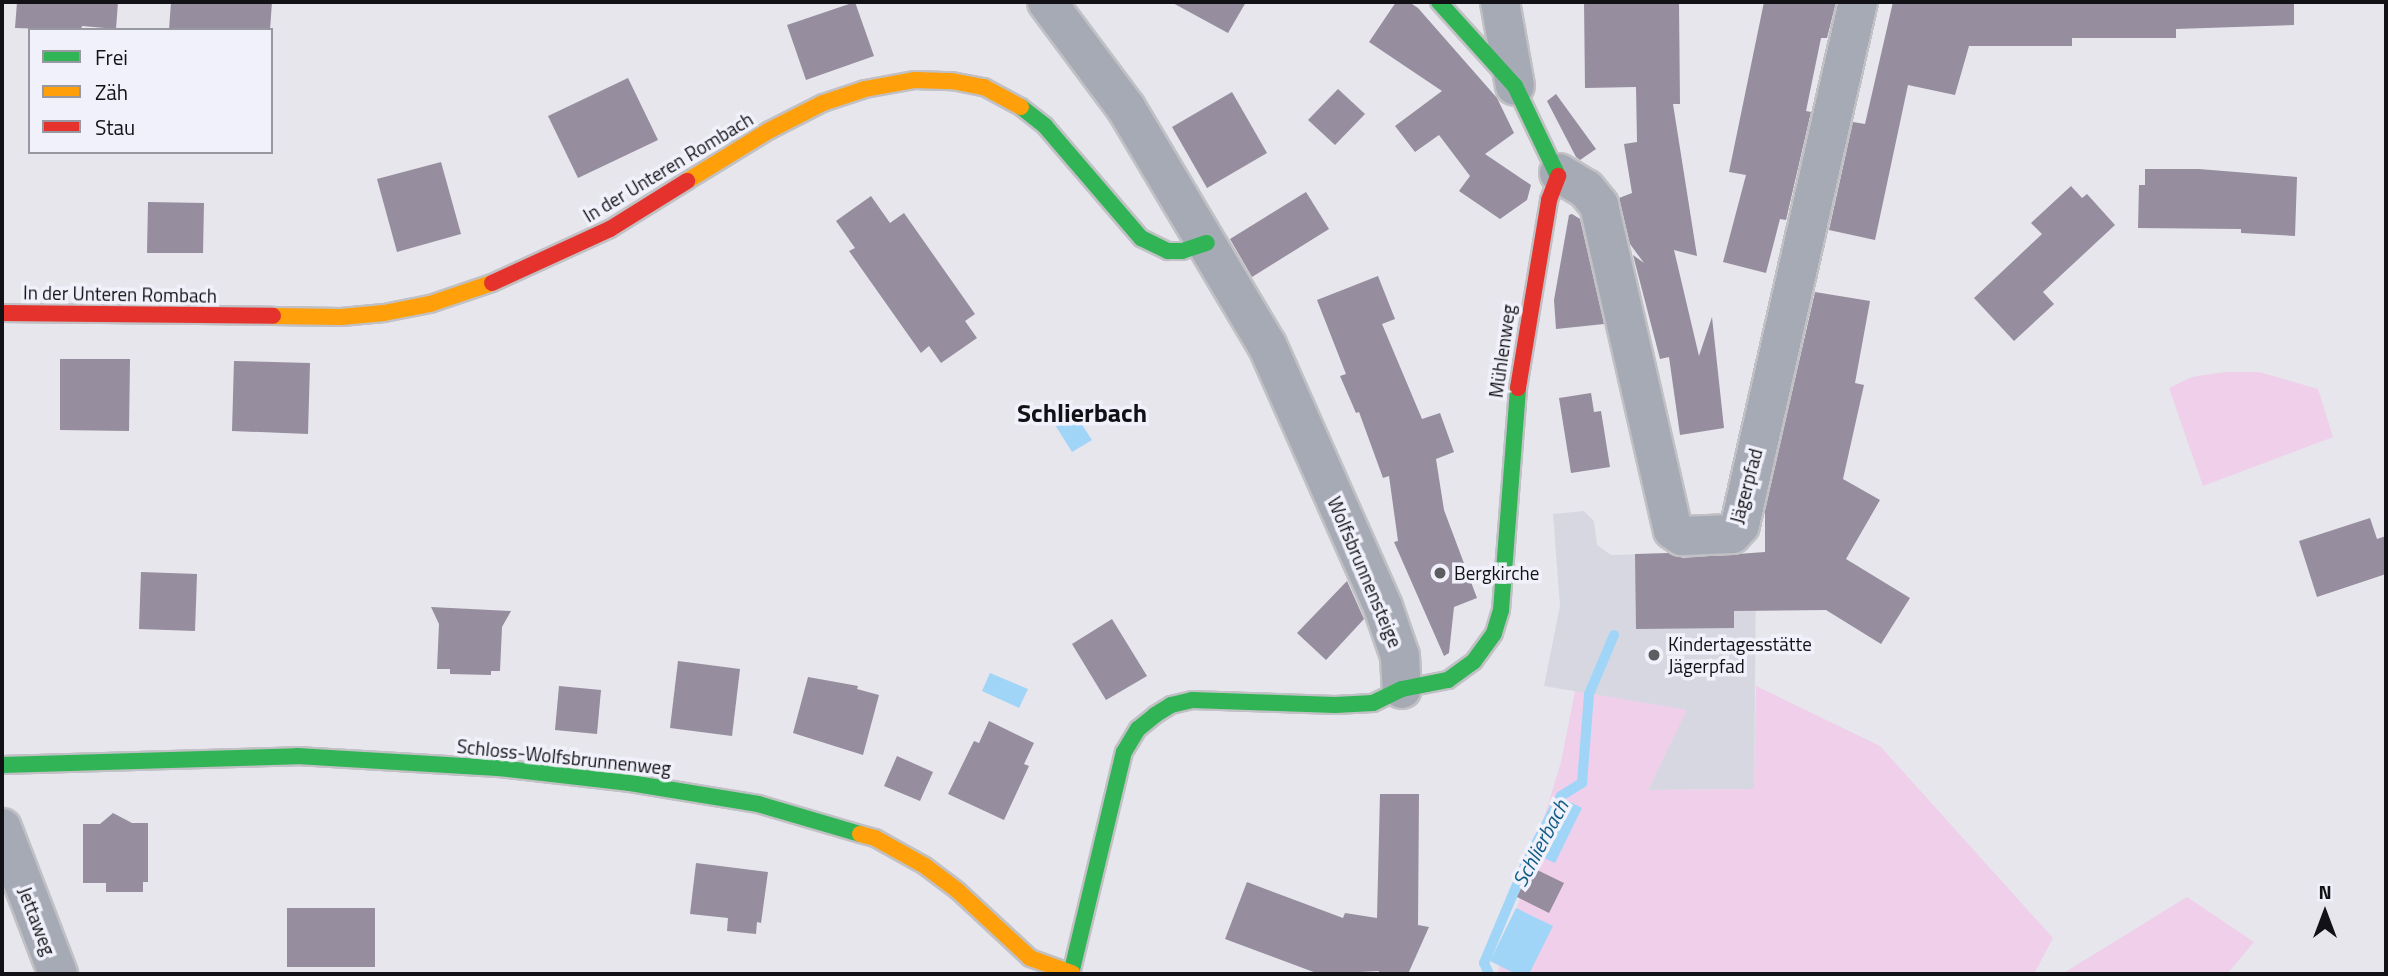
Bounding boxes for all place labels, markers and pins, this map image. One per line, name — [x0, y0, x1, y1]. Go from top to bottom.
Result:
place label: Bergkirche — [1454, 562, 1539, 584]
marker: Bergkirche — [1432, 565, 1448, 581]
place label: Kindertagesstätte Jägerpfad — [1668, 633, 1812, 677]
marker: Kindertagesstätte Jägerpfad — [1646, 647, 1662, 663]

